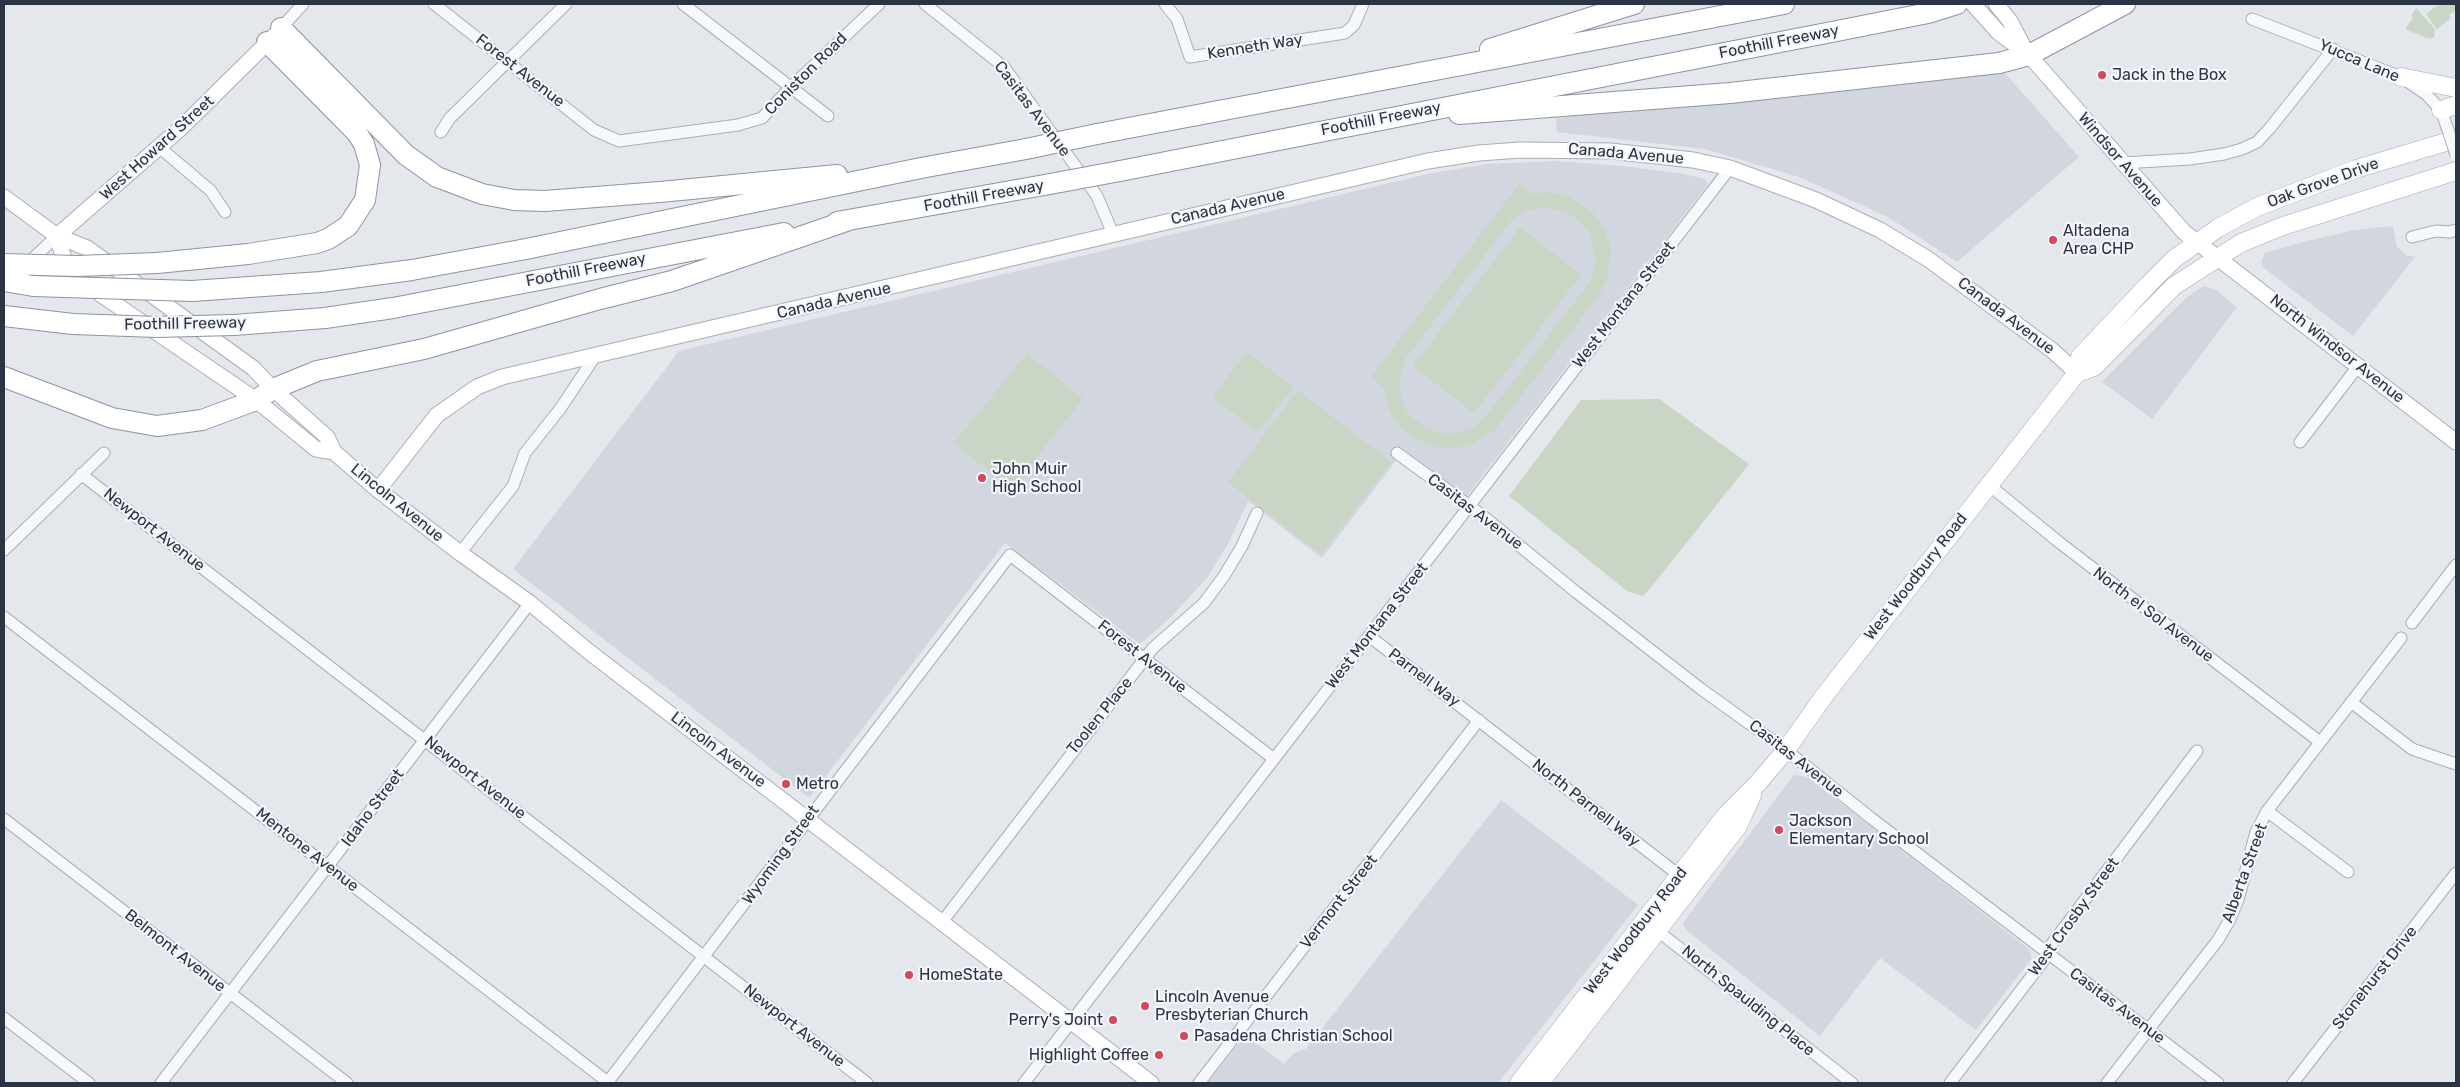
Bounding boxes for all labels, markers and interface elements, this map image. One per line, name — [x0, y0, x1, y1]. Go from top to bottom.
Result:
street label: Foothill Freeway — [1717, 21, 1841, 63]
street label: Coniston Road — [761, 29, 851, 119]
street label: Forest Avenue — [472, 30, 568, 112]
street label: Kenneth Way — [1206, 30, 1304, 64]
street label: Yucca Lane — [2316, 35, 2402, 87]
street label: Casitas Avenue — [990, 57, 1074, 161]
place label: Jack in the Box — [2112, 65, 2227, 85]
marker: Jack in the Box — [2096, 69, 2108, 81]
street label: West Howard Street — [96, 92, 218, 204]
street label: Foothill Freeway — [1319, 98, 1443, 140]
street label: Windsor Avenue — [2074, 109, 2166, 211]
street label: Canada Avenue — [1567, 139, 1685, 169]
street label: Oak Grove Drive — [2265, 154, 2381, 212]
street label: Foothill Freeway — [922, 176, 1046, 216]
street label: Canada Avenue — [1169, 185, 1287, 229]
place label: Altadena Area CHP — [2063, 221, 2134, 259]
marker: Altadena Area CHP — [2047, 234, 2059, 246]
street label: West Montana Street — [1569, 238, 1679, 372]
street label: Foothill Freeway — [524, 249, 648, 291]
street label: Canada Avenue — [1954, 273, 2058, 359]
street label: Canada Avenue — [775, 279, 893, 323]
street label: North Windsor Avenue — [2266, 290, 2408, 408]
street label: Foothill Freeway — [124, 313, 246, 335]
place label: John Muir High School — [992, 459, 1081, 497]
street label: Lincoln Avenue — [347, 460, 447, 546]
street label: Casitas Avenue — [1423, 470, 1527, 554]
marker: John Muir High School — [976, 472, 988, 484]
street label: Newport Avenue — [99, 484, 209, 576]
street label: West Woodbury Road — [1860, 510, 1972, 644]
street label: West Montana Street — [1322, 559, 1432, 693]
street label: North el Sol Avenue — [2089, 563, 2217, 667]
street label: Forest Avenue — [1094, 616, 1190, 698]
street label: Parnell Way — [1384, 645, 1464, 711]
street label: Toolen Place — [1063, 674, 1137, 758]
street label: Lincoln Avenue — [667, 708, 769, 792]
street label: Casitas Avenue — [1745, 716, 1847, 802]
street label: Newport Avenue — [420, 732, 530, 824]
street label: North Parnell Way — [1528, 755, 1644, 851]
street label: Idaho Street — [338, 766, 408, 850]
place label: Metro — [796, 774, 839, 794]
marker: Metro — [780, 778, 792, 790]
street label: Wyoming Street — [739, 802, 823, 908]
street label: Mentone Avenue — [252, 804, 362, 896]
place label: Jackson Elementary School — [1789, 811, 1929, 849]
street label: Alberta Street — [2218, 821, 2272, 925]
marker: Jackson Elementary School — [1773, 824, 1785, 836]
street label: Vermont Street — [1296, 851, 1382, 953]
street label: West Crosby Street — [2025, 854, 2123, 980]
street label: West Woodbury Road — [1580, 864, 1692, 998]
street label: Belmont Avenue — [121, 906, 229, 996]
street label: Stonehurst Drive — [2329, 922, 2421, 1034]
street label: North Spaulding Place — [1678, 941, 1818, 1061]
street label: Casitas Avenue — [2065, 964, 2169, 1048]
place label: HomeState — [919, 965, 1003, 985]
marker: HomeState — [903, 969, 915, 981]
street label: Newport Avenue — [739, 980, 849, 1072]
place label: Lincoln Avenue Presbyterian Church — [1155, 987, 1308, 1025]
marker: Lincoln Avenue Presbyterian Church — [1139, 1000, 1151, 1012]
place label: Perry's Joint — [1009, 1010, 1103, 1030]
marker: Perry's Joint — [1107, 1014, 1119, 1026]
place label: Pasadena Christian School — [1194, 1026, 1393, 1046]
marker: Pasadena Christian School — [1178, 1030, 1190, 1042]
place label: Highlight Coffee — [1029, 1045, 1149, 1065]
marker: Highlight Coffee — [1153, 1049, 1165, 1061]

